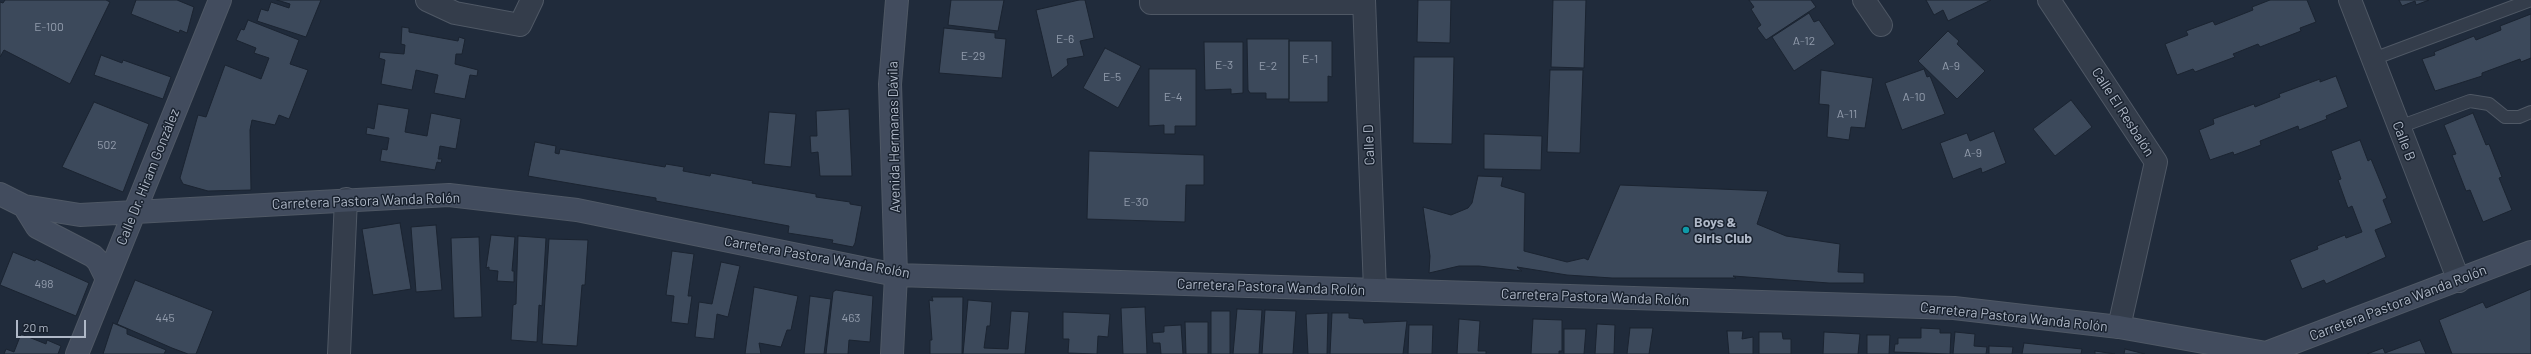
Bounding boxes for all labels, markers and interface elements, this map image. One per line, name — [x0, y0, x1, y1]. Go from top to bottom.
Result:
house number: E-100 — [34, 20, 64, 34]
house number: E-6 — [1056, 32, 1074, 46]
house number: A-12 — [1793, 34, 1815, 48]
house number: E-29 — [961, 49, 985, 63]
house number: E-1 — [1302, 52, 1318, 66]
house number: E-3 — [1215, 58, 1233, 72]
house number: E-2 — [1259, 59, 1277, 73]
house number: A-9 — [1942, 59, 1960, 73]
street label: Avenida Hermanas Dávila — [884, 61, 904, 213]
street label: Calle El Resbalón — [2088, 64, 2158, 160]
house number: E-5 — [1103, 70, 1121, 84]
house number: E-4 — [1164, 90, 1182, 104]
house number: A-10 — [1903, 90, 1925, 104]
street label: Calle Dr. Hiram González — [113, 106, 183, 248]
house number: A-11 — [1837, 107, 1857, 121]
street label: Calle B — [2389, 119, 2419, 163]
street label: Calle D — [1360, 124, 1378, 166]
house number: 502 — [97, 138, 117, 152]
house number: A-9 — [1964, 146, 1982, 160]
street label: Carretera Pastora Wanda Rolón — [272, 189, 460, 213]
house number: E-30 — [1124, 195, 1148, 209]
place label: Boys & Girls Club — [1694, 214, 1752, 246]
marker: Boys & Girls Club — [1681, 225, 1691, 235]
street label: Carretera Pastora Wanda Rolón — [723, 232, 911, 282]
street label: Carretera Pastora Wanda Rolón — [2307, 261, 2489, 345]
street label: Carretera Pastora Wanda Rolón — [1177, 275, 1365, 299]
house number: 498 — [34, 277, 54, 291]
street label: Carretera Pastora Wanda Rolón — [1501, 285, 1689, 309]
street label: Carretera Pastora Wanda Rolón — [1919, 299, 2109, 335]
house number: 445 — [155, 311, 175, 325]
house number: 463 — [842, 311, 860, 325]
scale bar — [18, 312, 88, 338]
text: 20 m — [23, 320, 49, 334]

